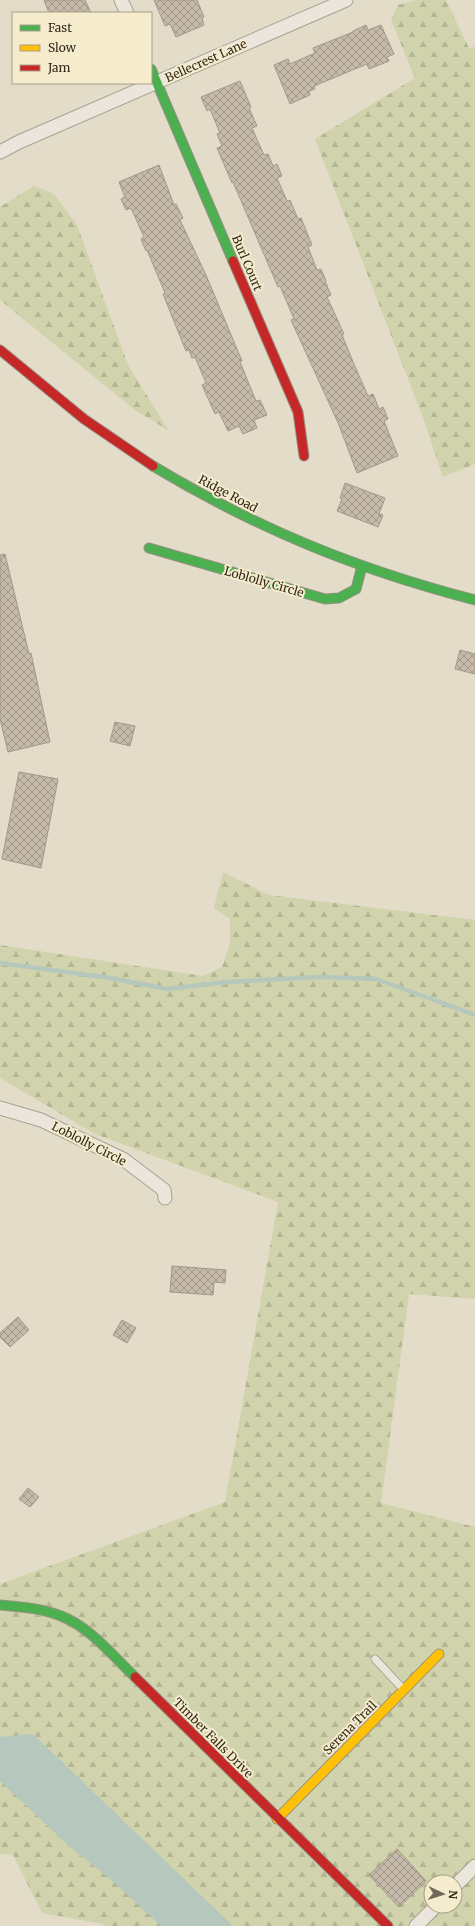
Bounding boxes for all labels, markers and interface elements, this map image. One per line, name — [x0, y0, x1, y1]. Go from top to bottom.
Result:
legend — [12, 12, 152, 84]
text: Fast — [48, 20, 72, 35]
street label: Bellecrest Lane — [163, 36, 249, 85]
text: Slow — [48, 40, 77, 55]
text: Jam — [47, 60, 71, 75]
street label: Burl Court — [229, 233, 266, 293]
street label: Ridge Road — [196, 472, 260, 515]
street label: Loblolly Circle — [223, 563, 306, 600]
street label: Loblolly Circle — [49, 1118, 129, 1169]
street label: Timber Falls Drive — [170, 1695, 256, 1781]
street label: Serena Trail — [320, 1697, 380, 1758]
north arrow — [423, 1874, 463, 1914]
text: N — [446, 1890, 460, 1900]

